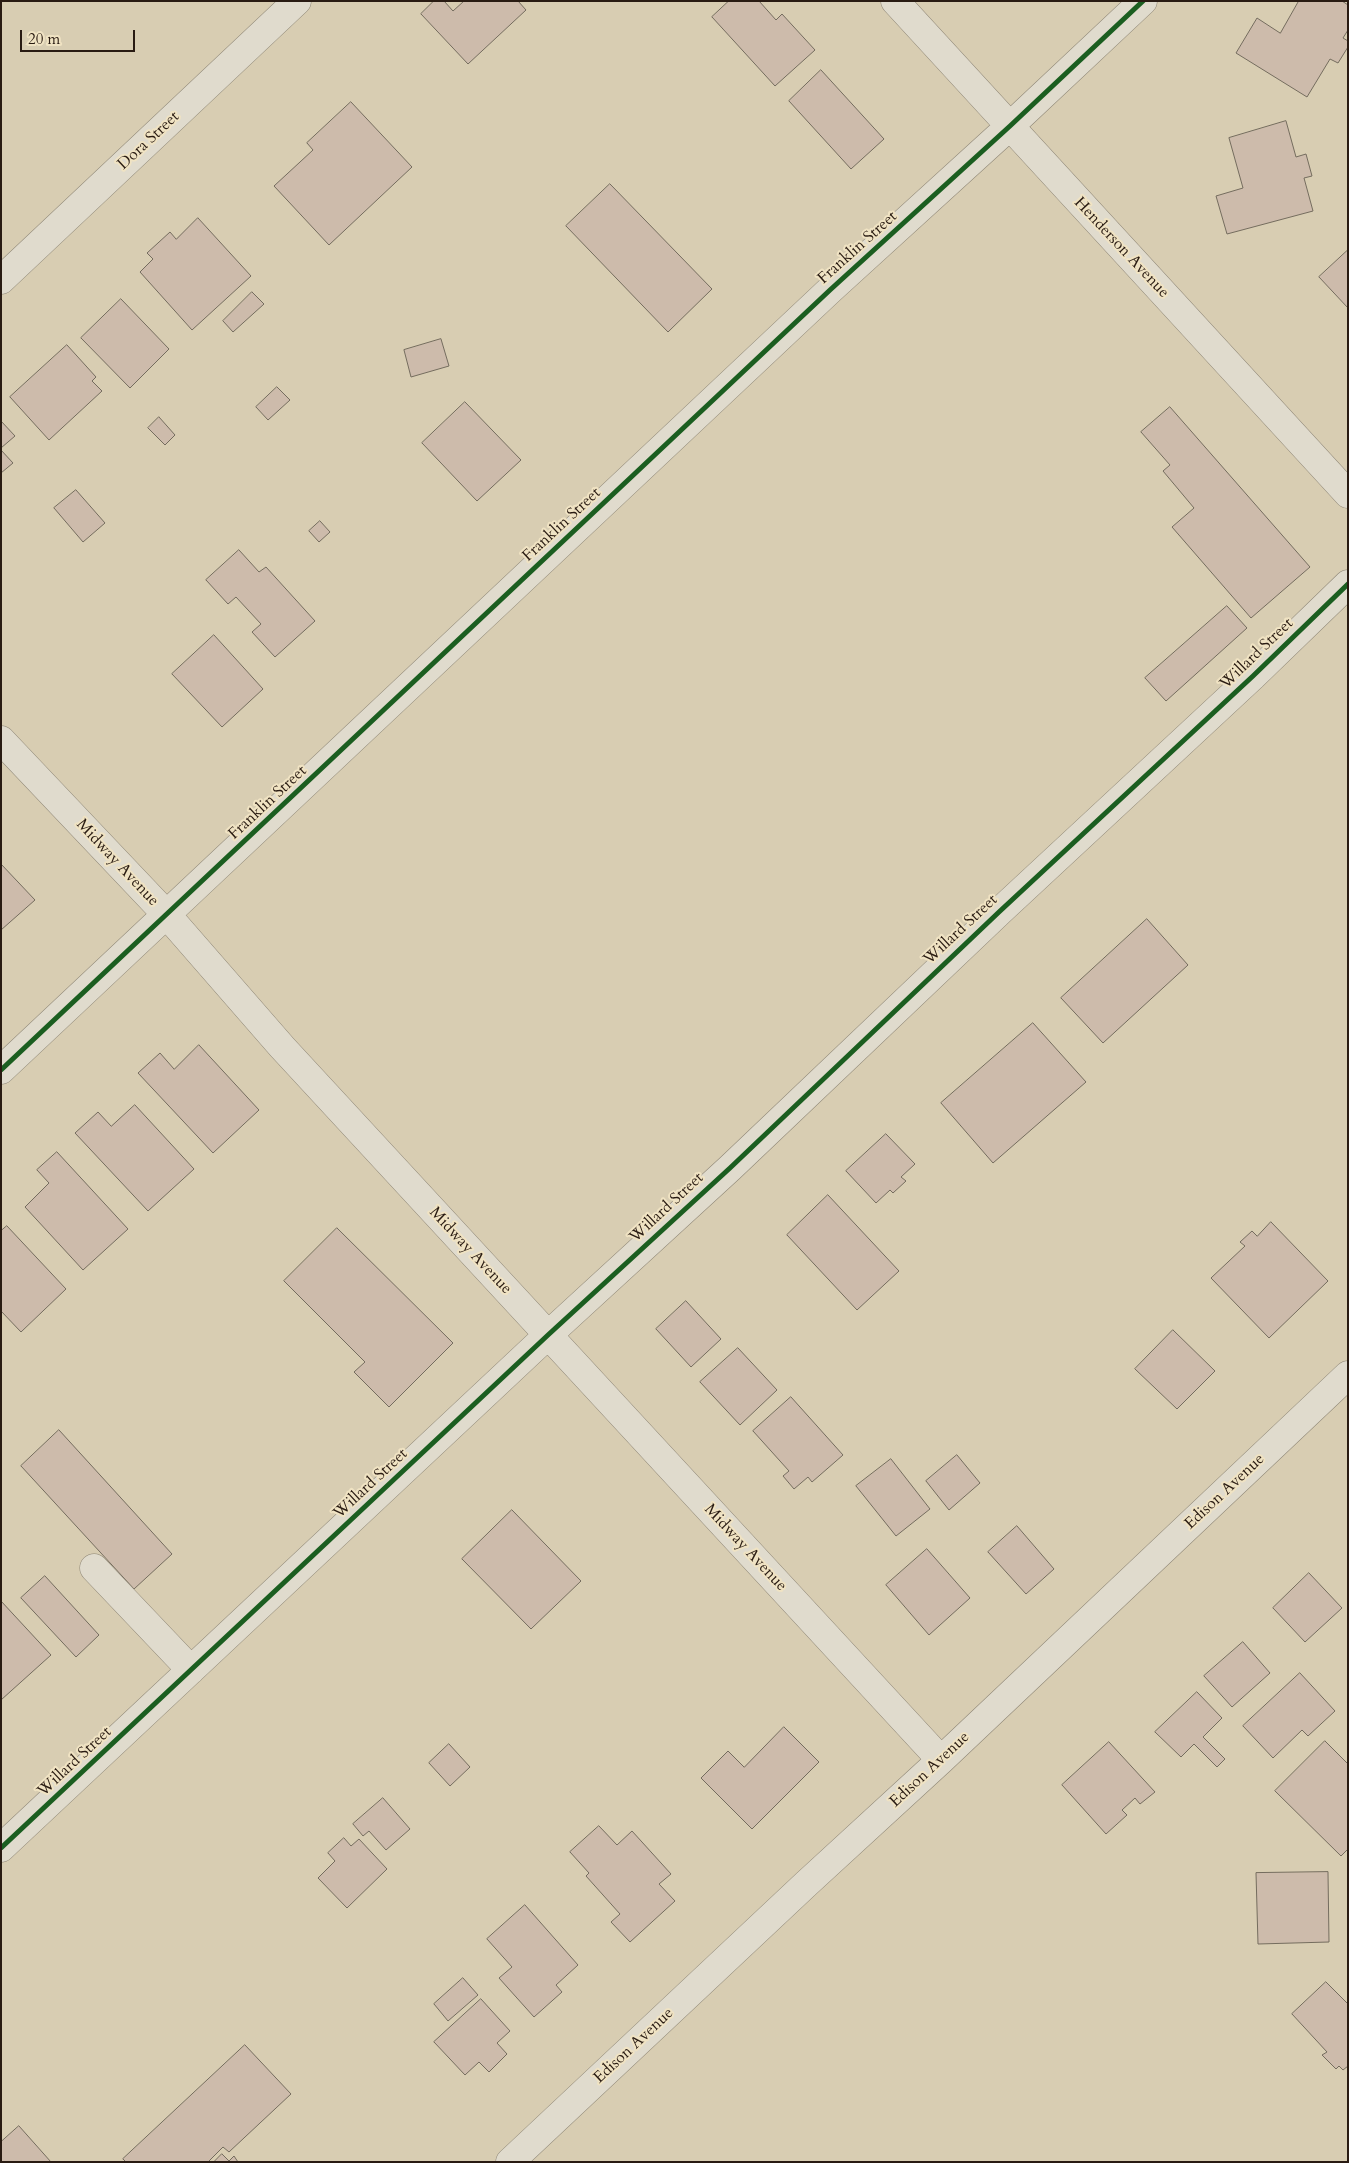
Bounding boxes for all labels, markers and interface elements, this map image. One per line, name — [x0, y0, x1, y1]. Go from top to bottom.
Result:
scale bar — [22, 20, 138, 52]
text: 20 m — [28, 29, 60, 49]
street label: Dora Street — [114, 108, 184, 174]
street label: Henderson Avenue — [1069, 194, 1173, 302]
street label: Franklin Street — [814, 207, 902, 289]
street label: Franklin Street — [519, 484, 605, 566]
street label: Willard Street — [1216, 614, 1298, 694]
street label: Franklin Street — [225, 762, 311, 844]
street label: Midway Avenue — [72, 815, 162, 911]
street label: Willard Street — [920, 891, 1002, 969]
street label: Willard Street — [626, 1169, 708, 1247]
street label: Midway Avenue — [425, 1203, 515, 1299]
street label: Willard Street — [330, 1445, 412, 1523]
street label: Edison Avenue — [1181, 1450, 1269, 1534]
street label: Midway Avenue — [700, 1500, 790, 1596]
street label: Willard Street — [34, 1723, 116, 1801]
street label: Edison Avenue — [886, 1728, 974, 1812]
street label: Edison Avenue — [590, 2004, 678, 2088]

